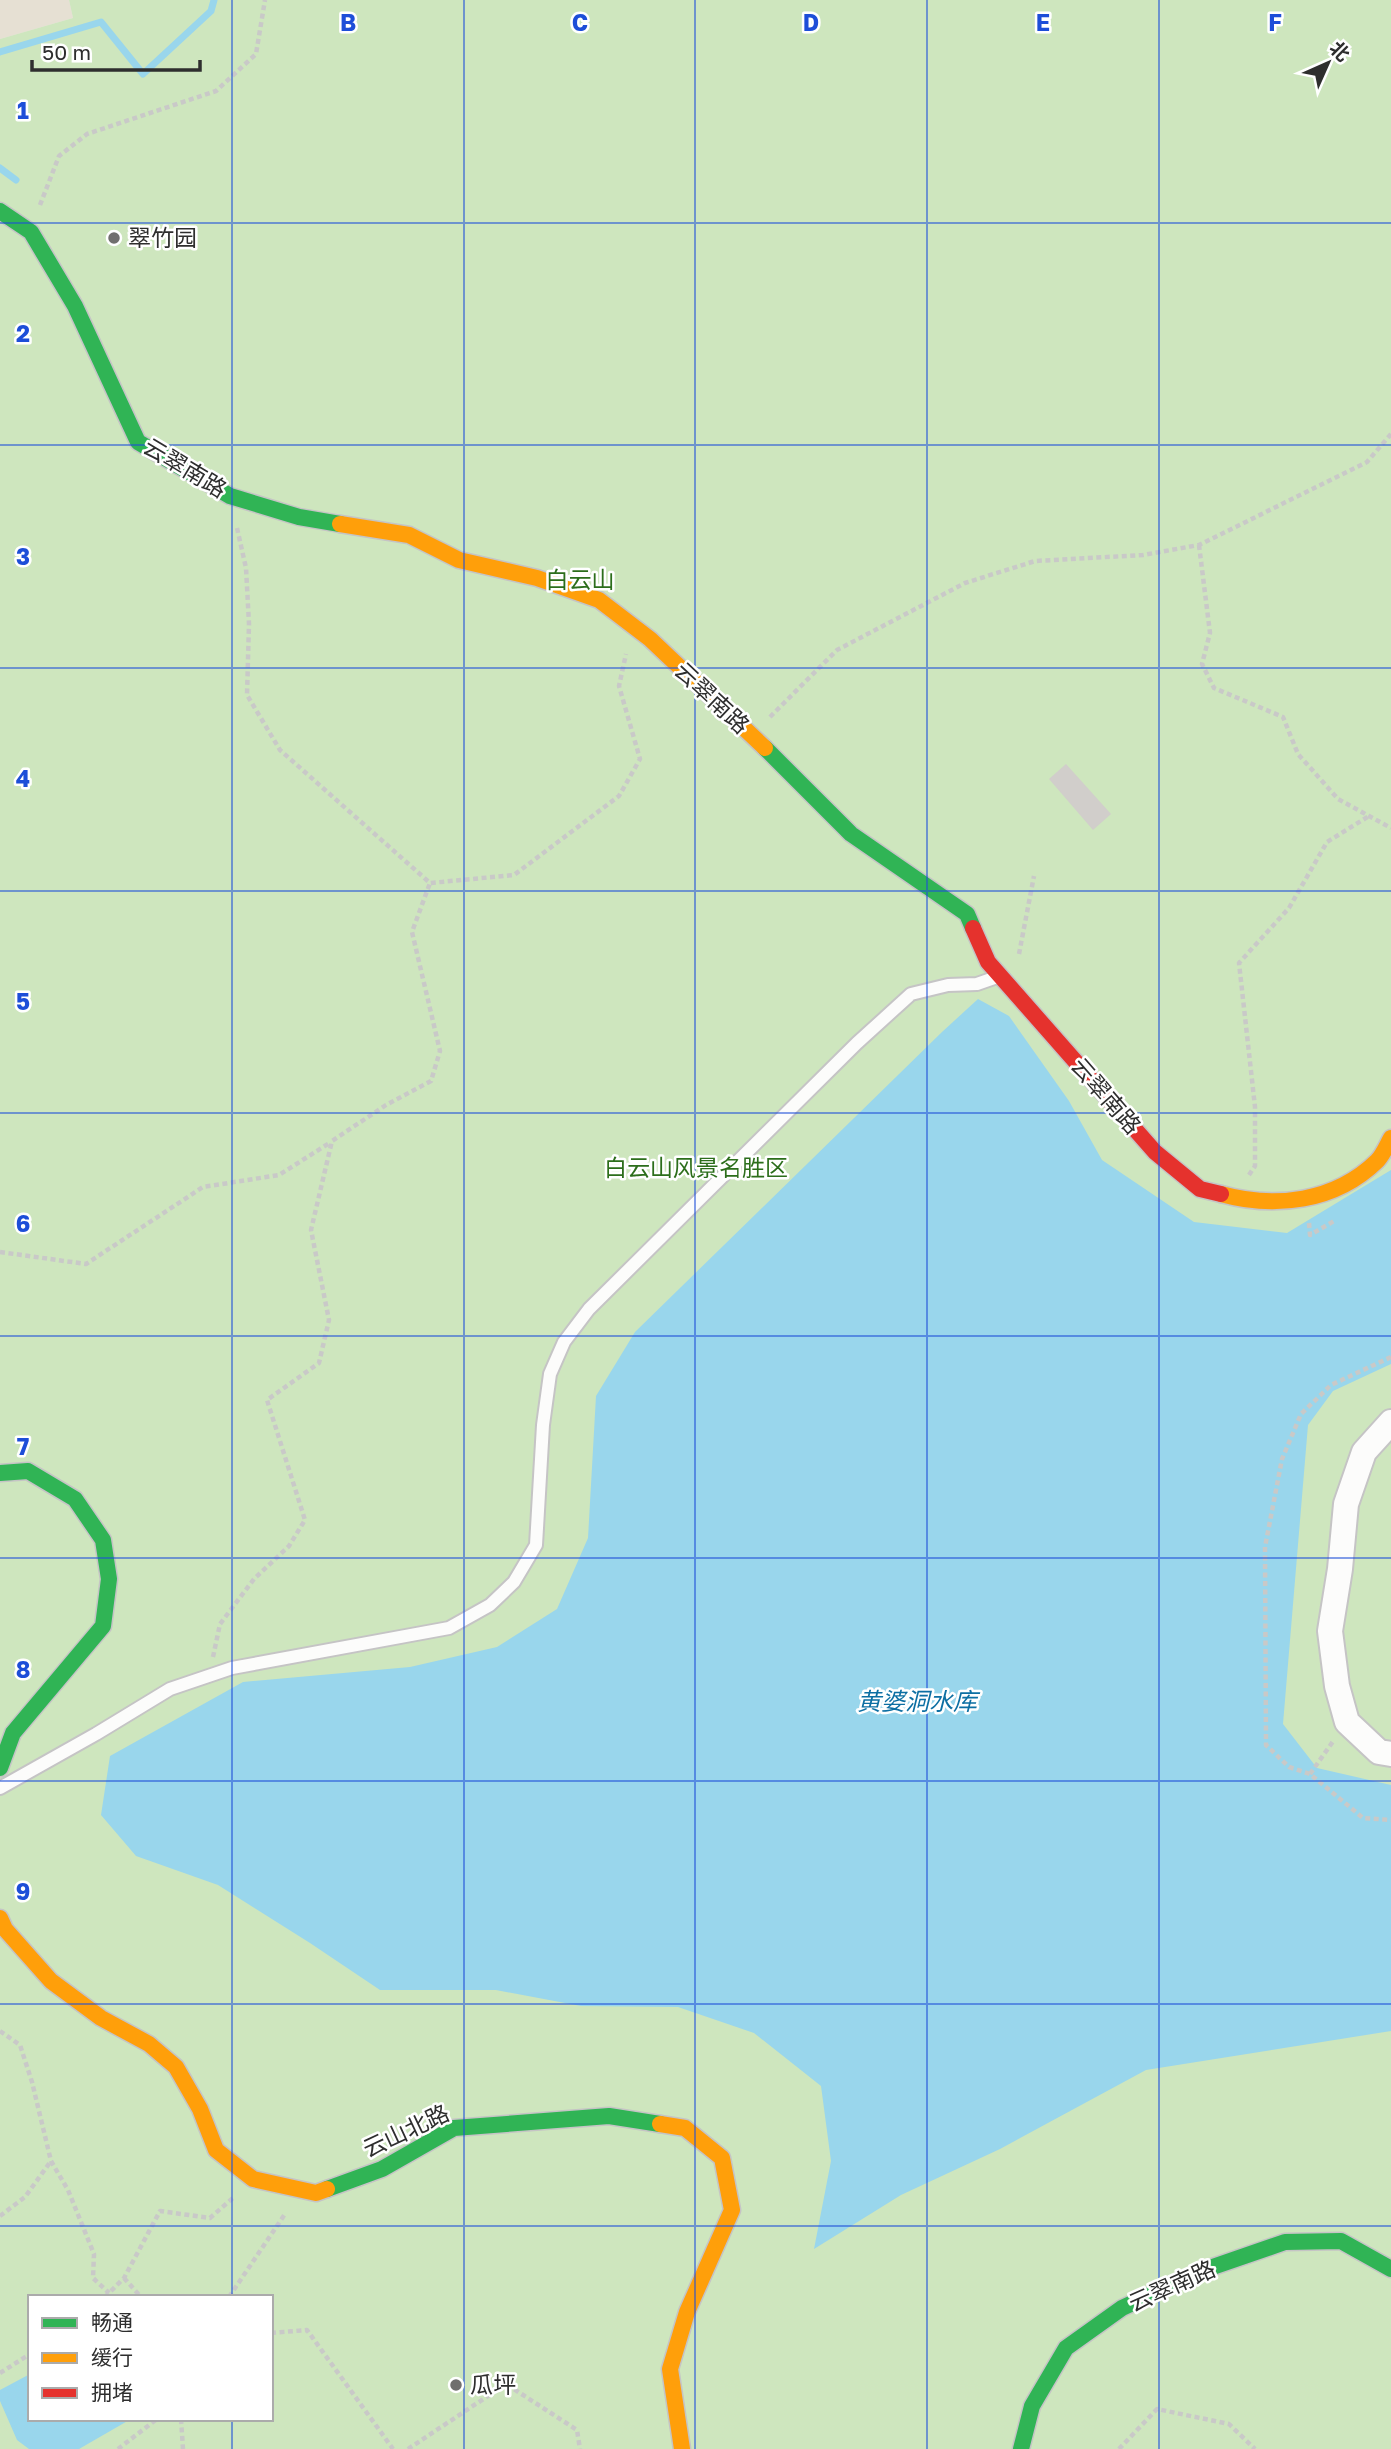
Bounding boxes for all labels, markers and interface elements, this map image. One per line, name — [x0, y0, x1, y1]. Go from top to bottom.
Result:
text: B — [340, 8, 356, 36]
text: C — [572, 8, 588, 36]
text: D — [803, 8, 819, 36]
text: E — [1036, 8, 1050, 36]
text: F — [1268, 8, 1282, 36]
scale bar — [32, 28, 200, 72]
north arrow — [1293, 28, 1363, 98]
text: 北 — [1326, 36, 1355, 65]
text: 50 m — [42, 39, 91, 65]
text: 1 — [17, 96, 29, 124]
place label: 翠竹园 — [128, 223, 197, 251]
marker: 翠竹园 — [106, 230, 122, 246]
text: 2 — [16, 319, 30, 347]
street label: 云翠南路 — [139, 431, 232, 503]
text: 3 — [16, 542, 30, 570]
park label: 白云山 — [546, 565, 615, 593]
street label: 云翠南路 — [669, 656, 756, 739]
text: 4 — [16, 764, 30, 792]
text: 5 — [16, 987, 30, 1015]
street label: 云翠南路 — [1066, 1051, 1147, 1139]
park label: 白云山风景名胜区 — [604, 1153, 788, 1181]
text: 6 — [16, 1209, 30, 1237]
text: 7 — [17, 1432, 29, 1460]
text: 8 — [16, 1655, 30, 1683]
water label: 黄婆洞水库 — [857, 1686, 981, 1715]
text: 9 — [16, 1877, 30, 1905]
street label: 云山北路 — [358, 2098, 453, 2162]
street label: 云翠南路 — [1124, 2254, 1219, 2317]
legend — [28, 2295, 273, 2421]
text: 畅通 — [91, 2309, 133, 2335]
text: 缓行 — [91, 2344, 133, 2370]
place label: 瓜坪 — [470, 2370, 516, 2398]
marker: 瓜坪 — [448, 2377, 464, 2393]
text: 拥堵 — [91, 2379, 133, 2405]

